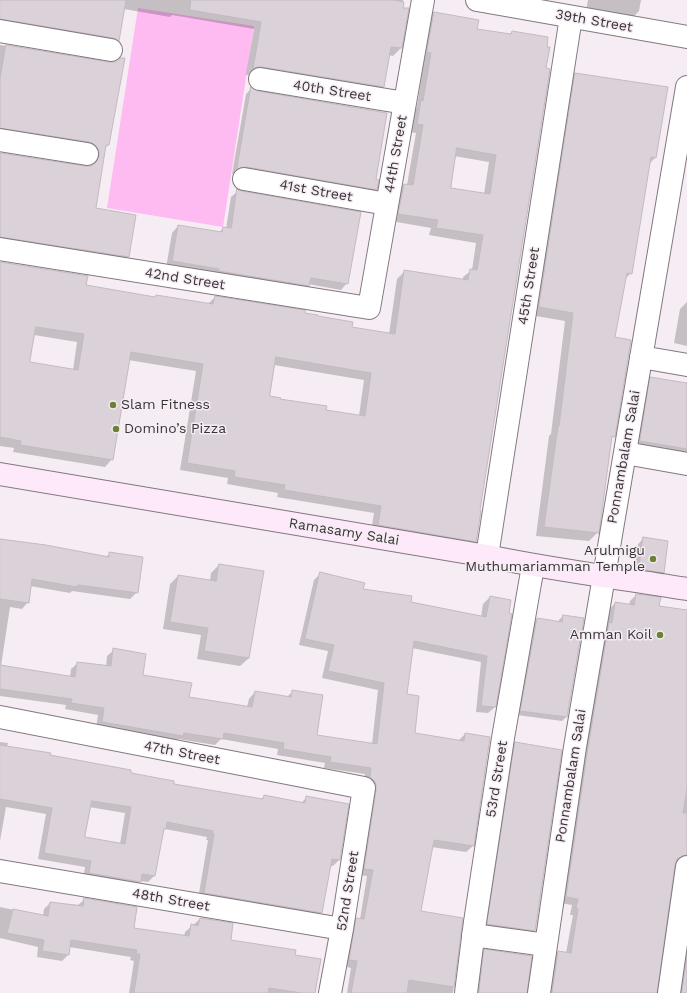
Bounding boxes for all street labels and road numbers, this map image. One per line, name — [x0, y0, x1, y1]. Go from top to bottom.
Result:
street label: 39th Street — [554, 6, 634, 36]
street label: 40th Street — [292, 77, 372, 105]
street label: 44th Street — [381, 114, 411, 194]
street label: 41st Street — [278, 176, 354, 206]
street label: 45th Street — [515, 246, 543, 326]
street label: 42nd Street — [144, 264, 226, 294]
street label: Ponnambalam Salai — [604, 389, 644, 525]
street label: Ramasamy Salai — [288, 515, 400, 549]
street label: Ponnambalam Salai — [552, 708, 590, 844]
street label: 47th Street — [143, 737, 221, 769]
street label: 53rd Street — [483, 739, 511, 819]
street label: 52nd Street — [333, 850, 363, 932]
street label: 48th Street — [131, 885, 211, 915]

